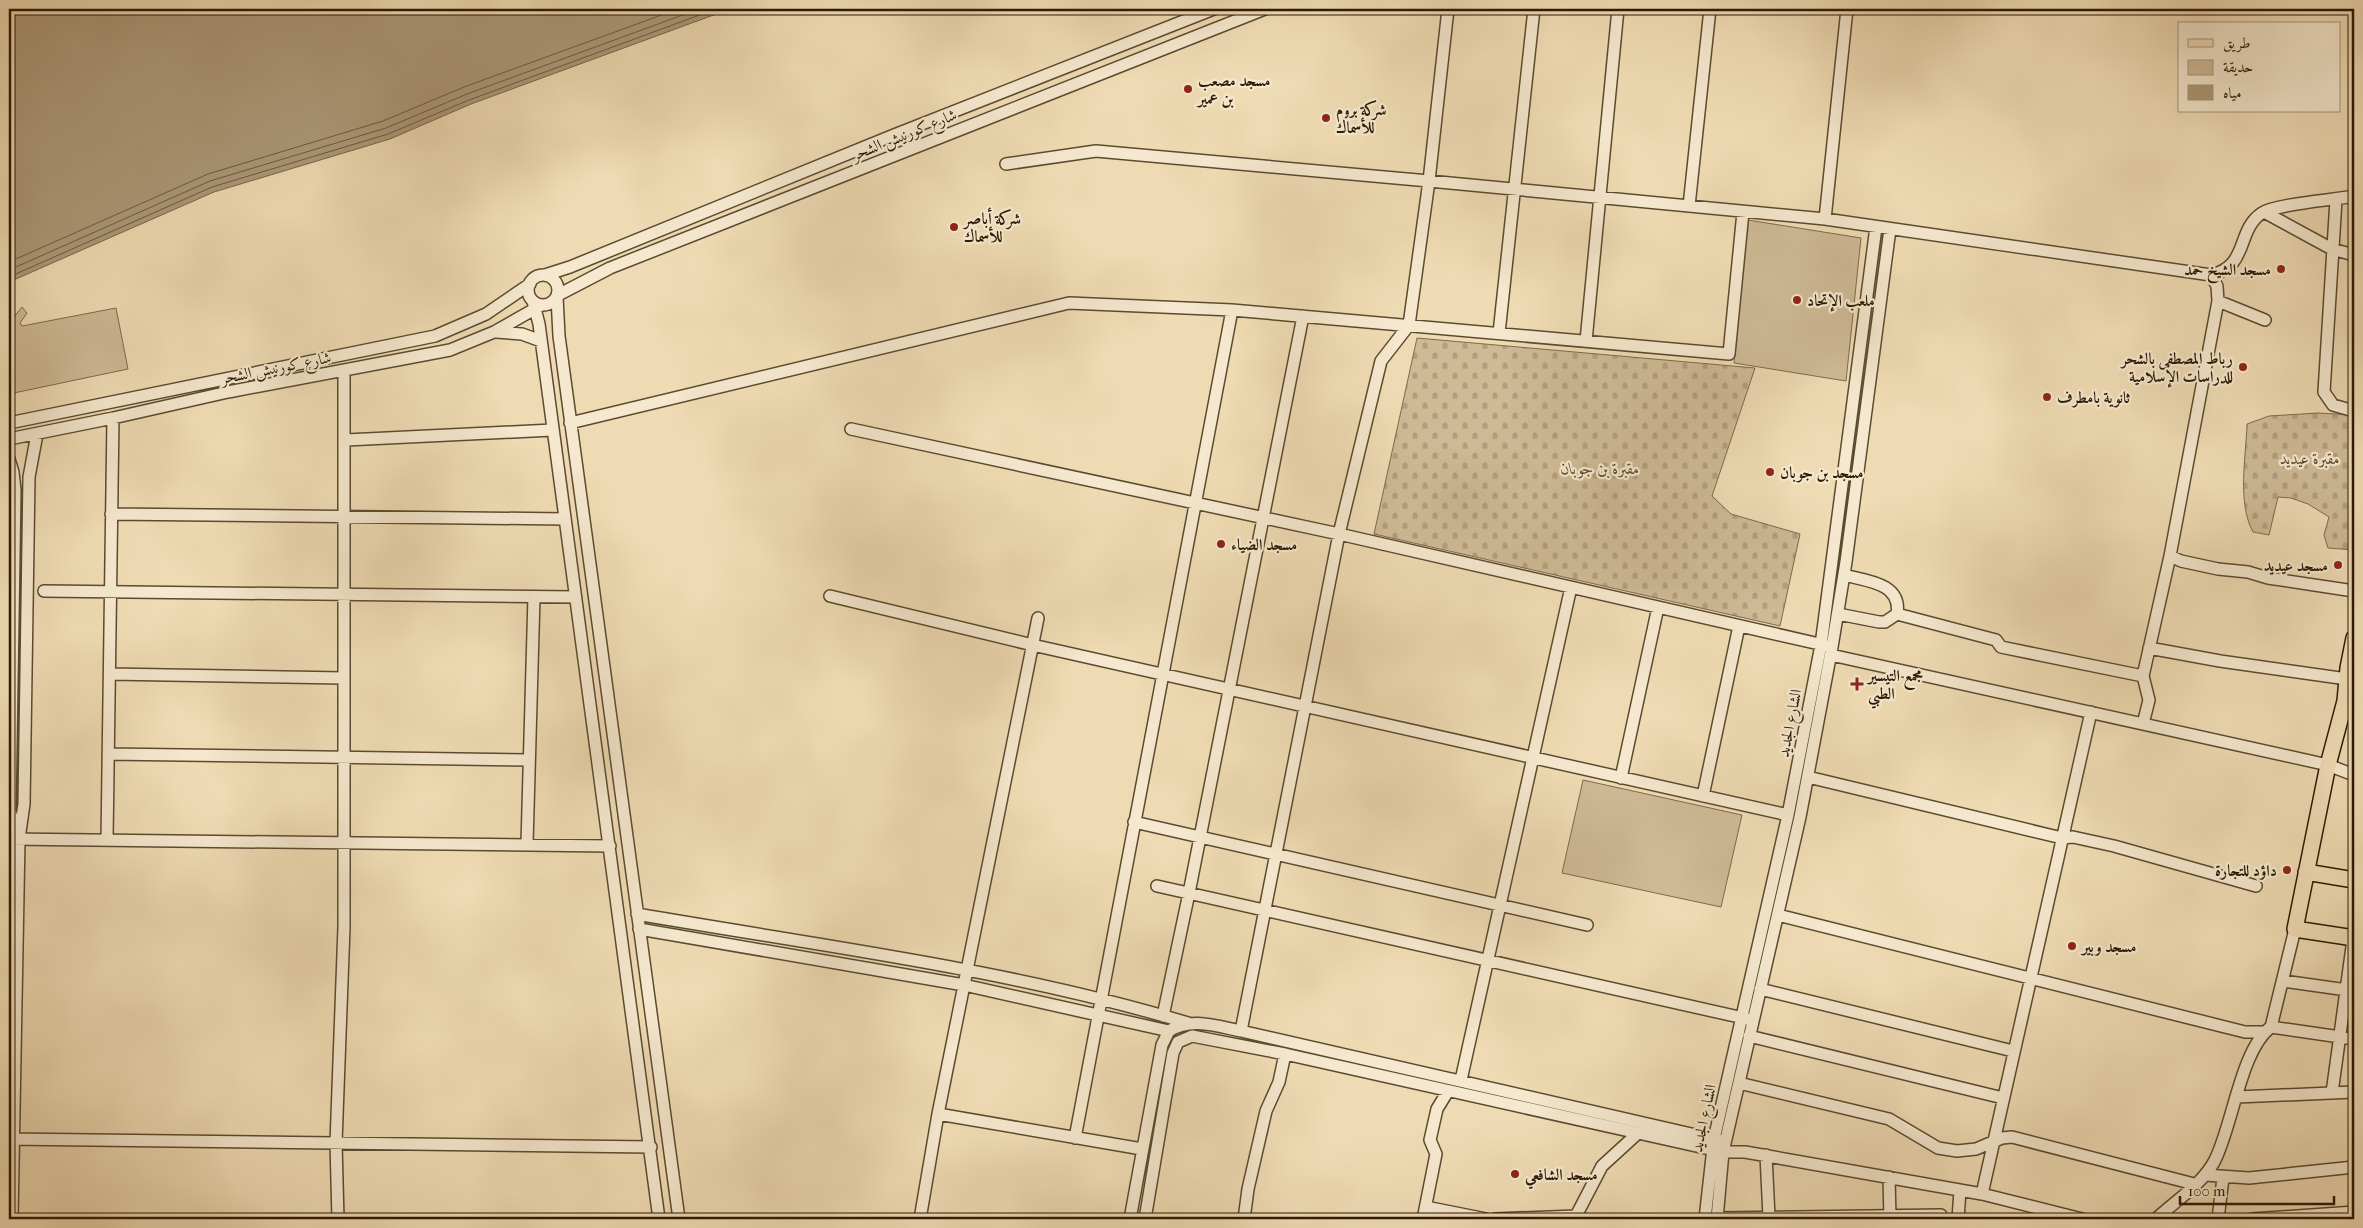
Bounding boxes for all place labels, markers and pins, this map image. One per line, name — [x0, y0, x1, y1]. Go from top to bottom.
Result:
place label: مسجد مصعب بن عمير — [1196, 71, 1271, 108]
marker: مسجد مصعب بن عمير — [1182, 83, 1194, 95]
place label: شركة بروم للأسماك — [1336, 100, 1387, 137]
marker: شركة بروم للأسماك — [1320, 112, 1332, 124]
place label: شركة أباصر للأسماك — [962, 207, 1021, 246]
marker: شركة أباصر للأسماك — [948, 221, 960, 233]
place label: مسجد الشيخ حمد — [2184, 260, 2271, 284]
marker: مسجد الشيخ حمد — [2275, 263, 2287, 275]
place label: ملعب الإتحاد — [1807, 291, 1875, 312]
marker: ملعب الإتحاد — [1791, 294, 1803, 306]
place label: رباط المصطفى بالشحر للدراسات الإسلامية — [2119, 349, 2234, 388]
marker: رباط المصطفى بالشحر للدراسات الإسلامية — [2237, 361, 2249, 373]
place label: ثانوية بامطرف — [2057, 388, 2131, 408]
marker: ثانوية بامطرف — [2041, 391, 2053, 403]
place label: مسجد بن جوبان — [1780, 463, 1863, 483]
marker: مسجد بن جوبان — [1764, 466, 1776, 478]
place label: مسجد الضياء — [1231, 535, 1297, 554]
marker: مسجد الضياء — [1215, 538, 1227, 550]
place label: مسجد عيديد — [2264, 556, 2328, 575]
marker: مسجد عيديد — [2332, 559, 2344, 571]
place label: مجمع التيسير الطبي — [1866, 666, 1923, 709]
marker: مجمع التيسير الطبي — [1850, 677, 1864, 691]
place label: داؤد للتجارة — [2215, 861, 2277, 880]
marker: داؤد للتجارة — [2281, 864, 2293, 876]
place label: مسجد وبير — [2080, 937, 2136, 956]
marker: مسجد وبير — [2066, 940, 2078, 952]
place label: مسجد الشافعي — [1525, 1165, 1598, 1190]
marker: مسجد الشافعي — [1509, 1168, 1521, 1180]

